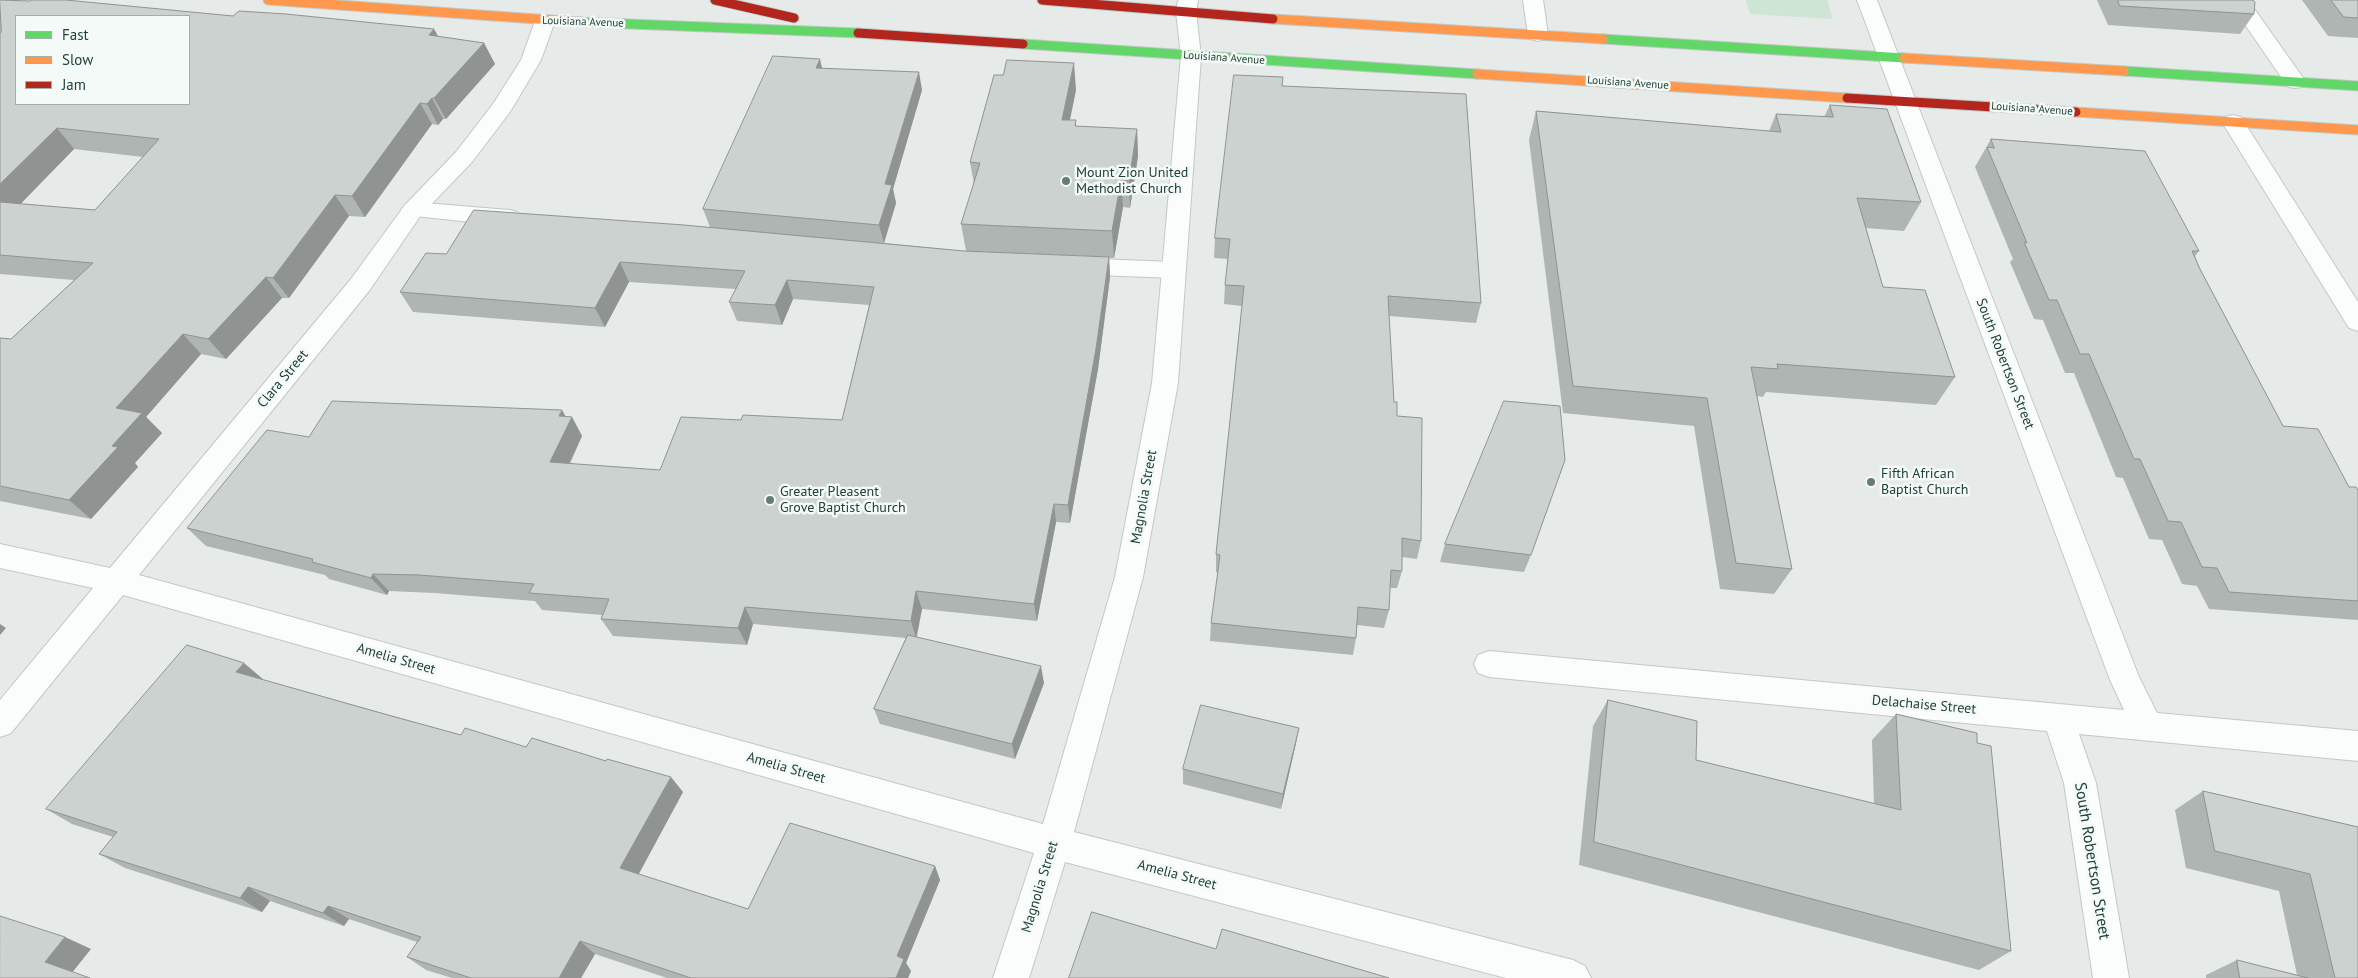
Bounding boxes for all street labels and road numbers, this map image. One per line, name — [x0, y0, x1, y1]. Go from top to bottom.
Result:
street label: Louisiana Avenue — [542, 14, 624, 30]
street label: Louisiana Avenue — [1183, 49, 1265, 67]
street label: Louisiana Avenue — [1587, 74, 1669, 92]
street label: Louisiana Avenue — [1991, 100, 2073, 118]
street label: South Robertson Street — [1972, 296, 2038, 432]
street label: Clara Street — [254, 347, 312, 411]
street label: Magnolia Street — [1127, 449, 1161, 545]
street label: Amelia Street — [355, 640, 437, 678]
street label: Delachaise Street — [1871, 692, 1977, 718]
street label: Amelia Street — [745, 749, 827, 787]
street label: South Robertson Street — [2070, 781, 2114, 941]
street label: Magnolia Street — [1018, 839, 1062, 935]
street label: Amelia Street — [1136, 856, 1218, 894]

